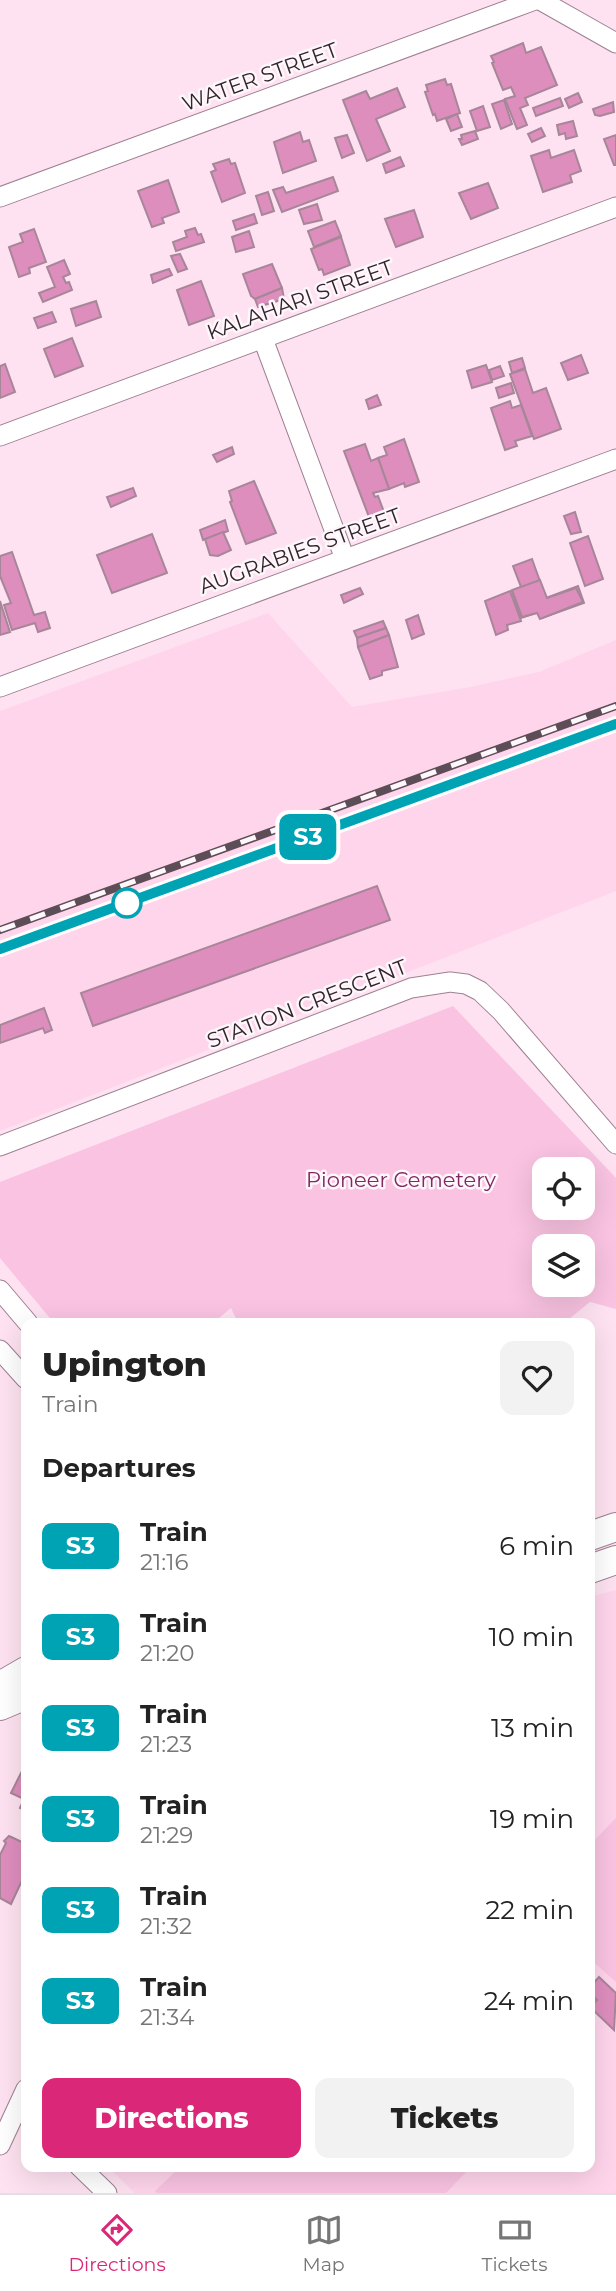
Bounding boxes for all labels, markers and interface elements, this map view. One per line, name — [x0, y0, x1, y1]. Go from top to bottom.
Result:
street label: WATER STREET — [179, 37, 341, 116]
street label: KALAHARI STREET — [203, 254, 396, 345]
street label: AUGRABIES STREET — [196, 502, 404, 599]
line badge: S3 — [276, 814, 340, 860]
text: S3 — [293, 822, 323, 851]
unlabelled marker — [112, 888, 142, 918]
street label: STATION CRESCENT — [203, 954, 410, 1053]
map controls — [532, 1157, 595, 1297]
button: locate — [532, 1157, 595, 1220]
park label: Pioneer Cemetery — [306, 1167, 497, 1192]
button: layers — [532, 1234, 595, 1297]
button: heart — [500, 1341, 574, 1415]
text: Upington — [42, 1344, 207, 1384]
text: Train — [42, 1390, 98, 1418]
text: Departures — [42, 1452, 196, 1484]
text: Train — [140, 1516, 208, 1548]
text: 6 min — [499, 1530, 574, 1562]
text: S3 — [66, 1531, 95, 1560]
text: 21:16 — [140, 1548, 189, 1576]
text: Train — [140, 1607, 208, 1639]
text: 10 min — [488, 1621, 574, 1653]
text: S3 — [66, 1622, 95, 1651]
text: 21:20 — [140, 1639, 194, 1667]
text: Train — [140, 1698, 208, 1730]
text: 13 min — [491, 1712, 574, 1744]
text: S3 — [66, 1713, 95, 1742]
text: 21:23 — [140, 1730, 192, 1758]
text: Train — [140, 1789, 208, 1821]
text: 19 min — [490, 1803, 574, 1835]
text: S3 — [66, 1804, 95, 1833]
text: 21:29 — [140, 1821, 193, 1849]
text: Train — [140, 1880, 208, 1912]
text: 22 min — [485, 1894, 574, 1926]
text: S3 — [66, 1895, 95, 1924]
text: 21:32 — [140, 1912, 192, 1940]
text: Train — [140, 1971, 208, 2003]
text: 24 min — [484, 1985, 574, 2017]
text: S3 — [66, 1986, 95, 2015]
text: 21:34 — [140, 2003, 194, 2031]
button: Directions — [42, 2078, 301, 2158]
button: Tickets — [315, 2078, 574, 2158]
tab: Directions — [68, 2211, 166, 2276]
tab: Map — [303, 2211, 345, 2276]
tab: Tickets — [482, 2211, 548, 2276]

